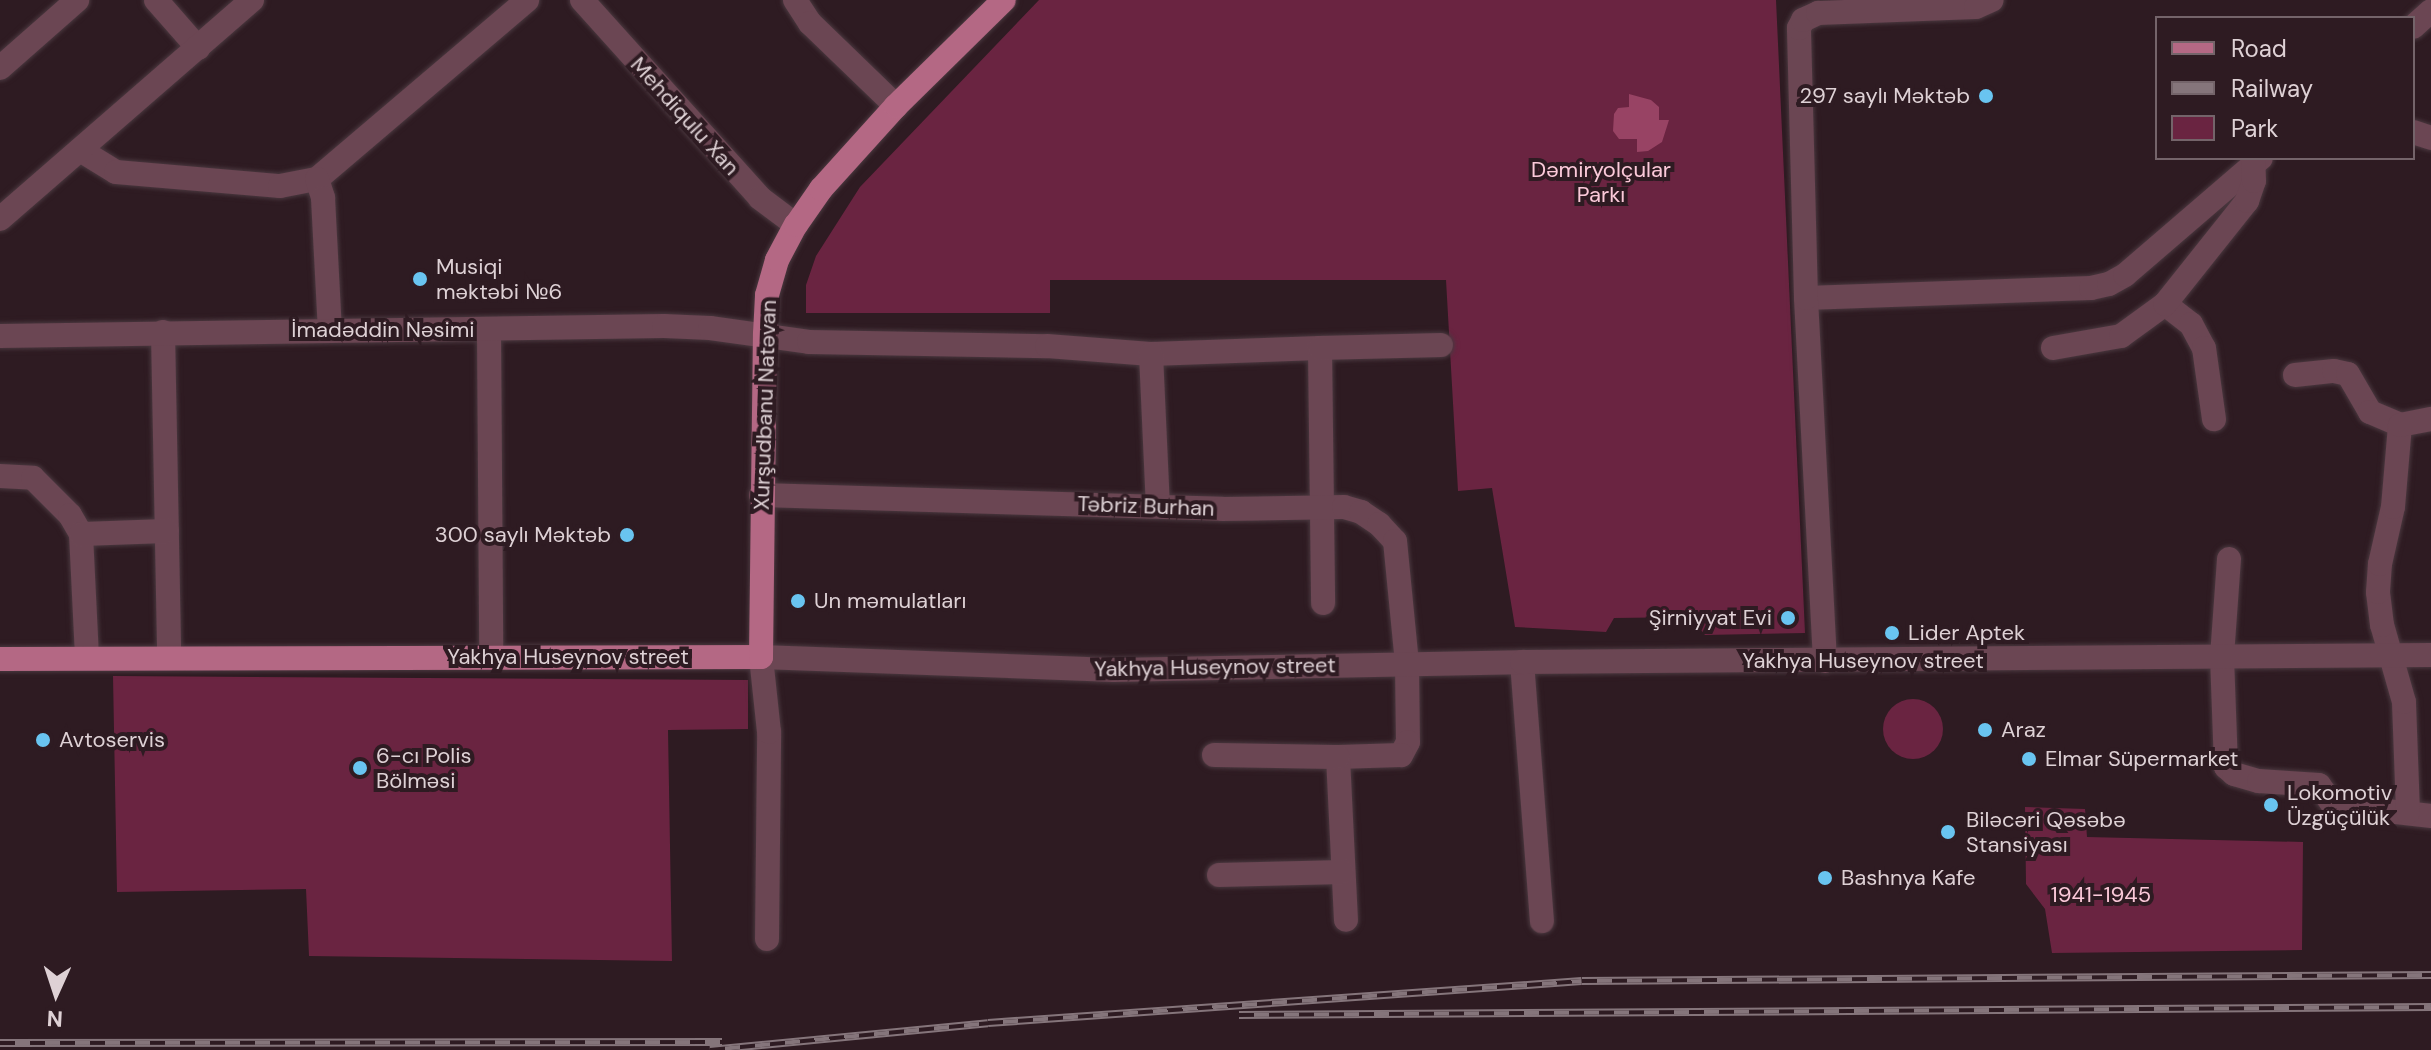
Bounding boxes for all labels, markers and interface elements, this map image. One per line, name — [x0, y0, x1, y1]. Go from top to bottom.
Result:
legend — [2155, 16, 2415, 160]
text: Road — [2231, 33, 2287, 64]
street label: Mehdiqulu Xan — [625, 51, 745, 181]
text: Railway — [2231, 73, 2313, 104]
place label: 297 saylı Məktəb — [1799, 83, 1970, 109]
marker: 297 saylı Məktəb — [1977, 87, 1995, 105]
text: Park — [2231, 113, 2278, 144]
park label: Dəmiryolçular Parkı — [1531, 156, 1671, 208]
place label: Musiqi məktəbi №6 — [436, 253, 562, 304]
marker: Musiqi məktəbi №6 — [411, 270, 429, 288]
street label: Xurşudbanu Natəvan — [748, 299, 782, 511]
street label: İmadəddin Nəsimi — [291, 317, 475, 343]
street label: Təbriz Burhan — [1077, 490, 1215, 522]
place label: 300 saylı Məktəb — [435, 522, 611, 548]
marker: 300 saylı Məktəb — [618, 526, 636, 544]
place label: Un məmulatları — [814, 588, 966, 614]
marker: Un məmulatları — [789, 592, 807, 610]
place label: Şirniyyat Evi — [1649, 605, 1772, 631]
marker: Şirniyyat Evi — [1779, 609, 1797, 627]
place label: Lider Aptek — [1908, 620, 2025, 646]
marker: Lider Aptek — [1883, 624, 1901, 642]
street label: Yakhya Huseynov street — [447, 644, 689, 670]
street label: Yakhya Huseynov street — [1742, 648, 1984, 674]
street label: Yakhya Huseynov street — [1094, 652, 1336, 682]
place label: Araz — [2001, 717, 2046, 743]
marker: Araz — [1976, 721, 1994, 739]
place label: Avtoservis — [59, 727, 165, 753]
marker: Avtoservis — [34, 731, 52, 749]
place label: 6-cı Polis Bölməsi — [376, 742, 471, 794]
place label: Elmar Süpermarket — [2045, 746, 2238, 772]
marker: Elmar Süpermarket — [2020, 750, 2038, 768]
marker: 6-cı Polis Bölməsi — [351, 759, 369, 777]
place label: Lokomotiv Üzgüçülük — [2287, 779, 2392, 830]
marker: Lokomotiv Üzgüçülük — [2262, 796, 2280, 814]
place label: Biləcəri Qəsəbə Stansiyası — [1966, 806, 2126, 858]
marker: Biləcəri Qəsəbə Stansiyası — [1937, 821, 1959, 843]
place label: Bashnya Kafe — [1841, 865, 1975, 891]
marker: Bashnya Kafe — [1816, 869, 1834, 887]
park label: 1941-1945 — [2051, 882, 2151, 908]
north arrow — [16, 954, 96, 1034]
text: N — [46, 1004, 63, 1033]

